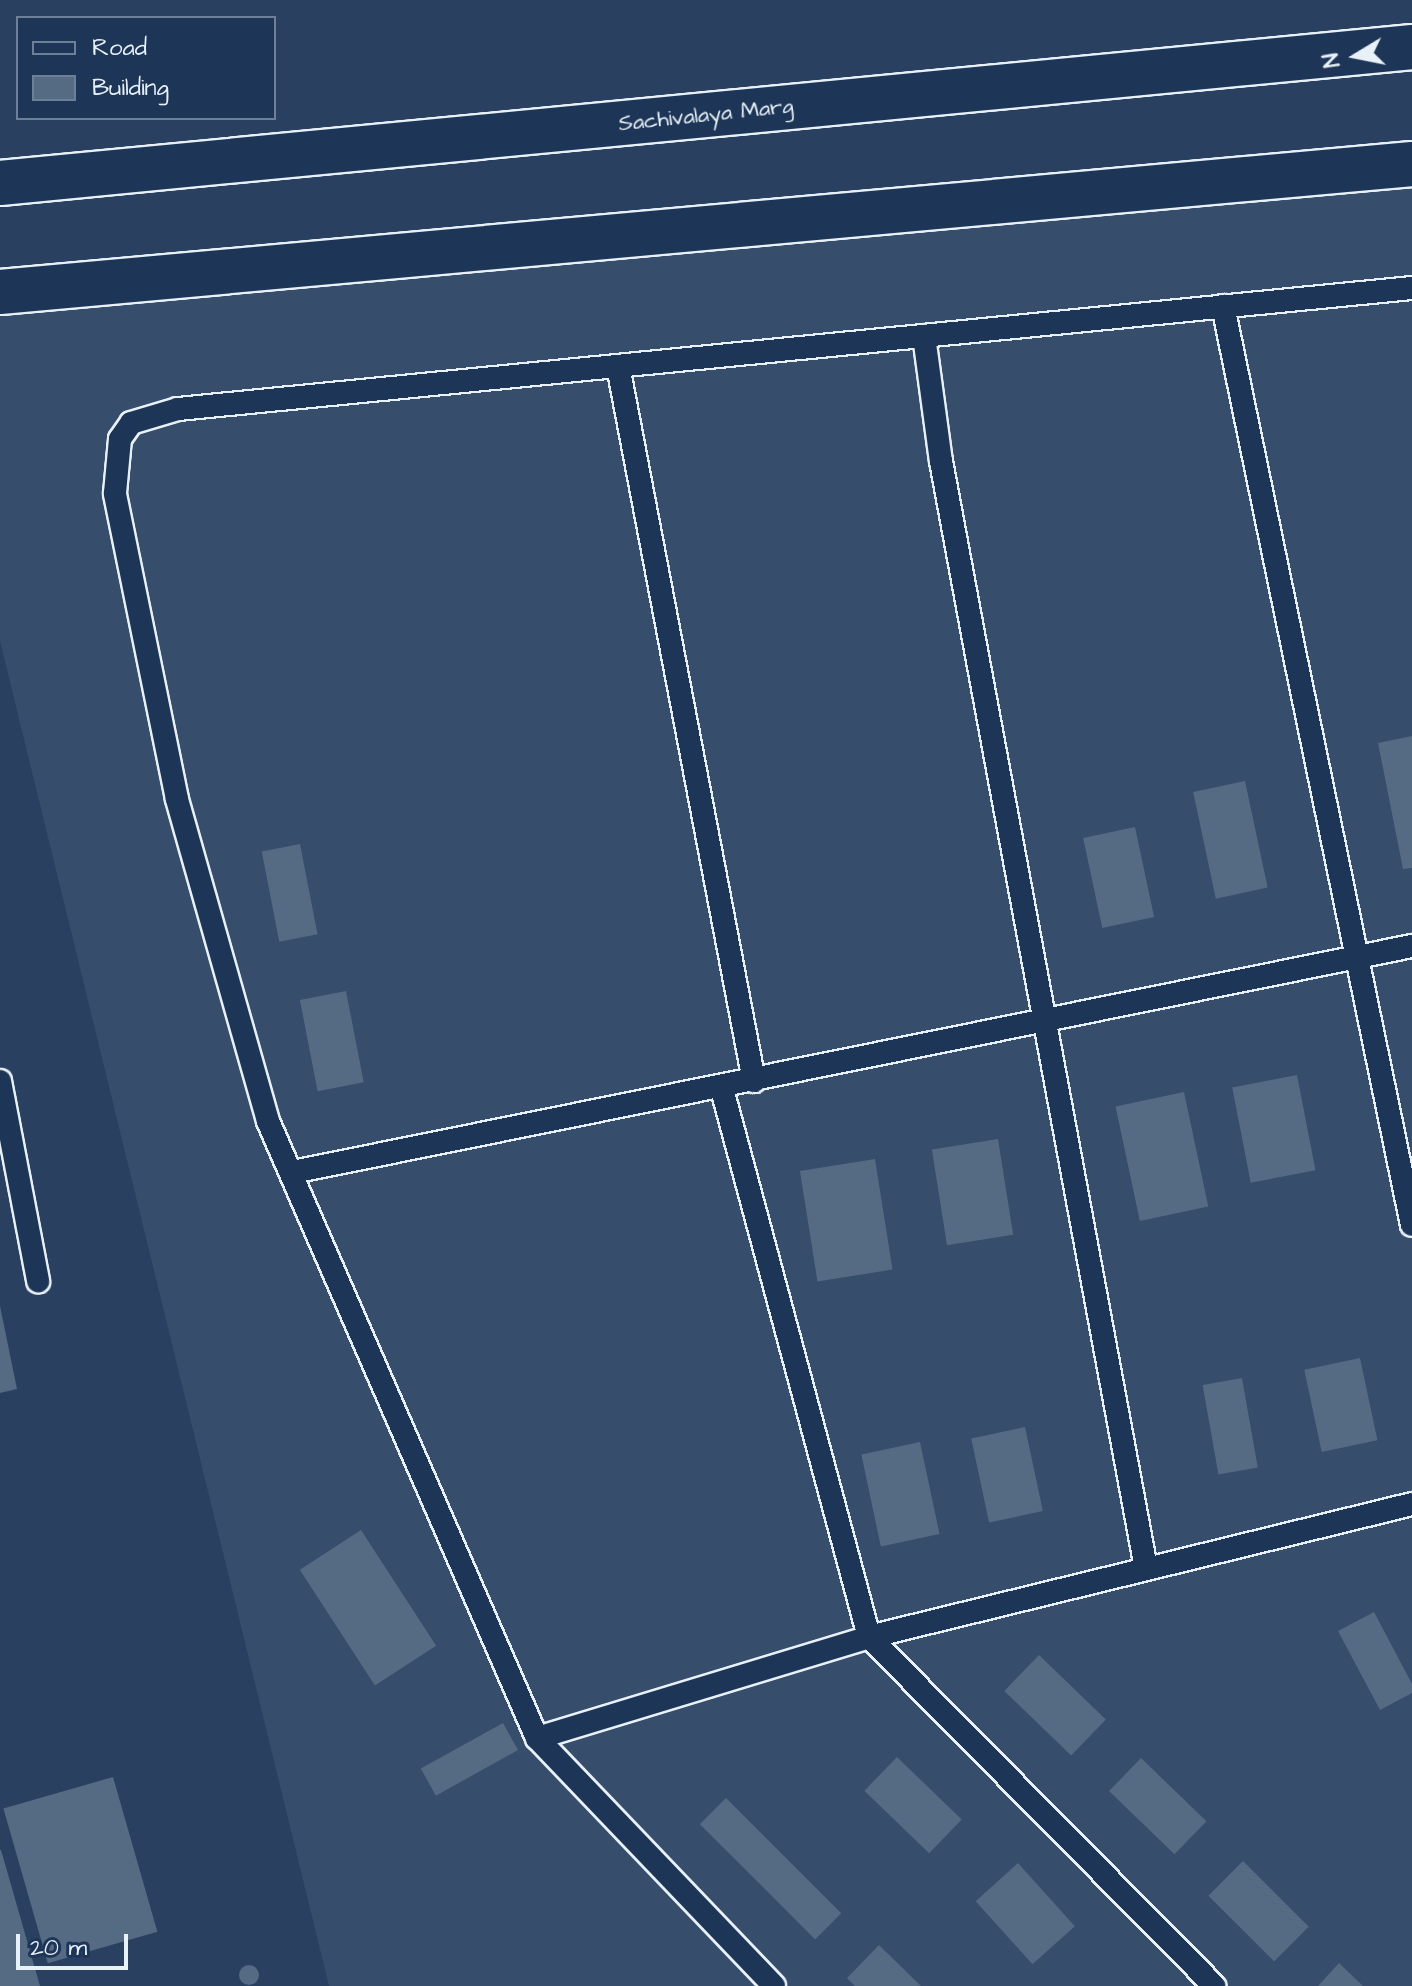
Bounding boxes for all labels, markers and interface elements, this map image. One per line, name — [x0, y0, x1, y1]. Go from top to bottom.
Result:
legend — [16, 16, 276, 120]
north arrow — [1316, 16, 1396, 96]
text: Road — [92, 31, 147, 65]
text: N — [1315, 51, 1348, 70]
text: Building — [92, 71, 169, 105]
street label: Sachivalaya Marg — [617, 93, 795, 137]
scale bar — [20, 1918, 132, 1968]
text: 20 m — [30, 1931, 87, 1965]

